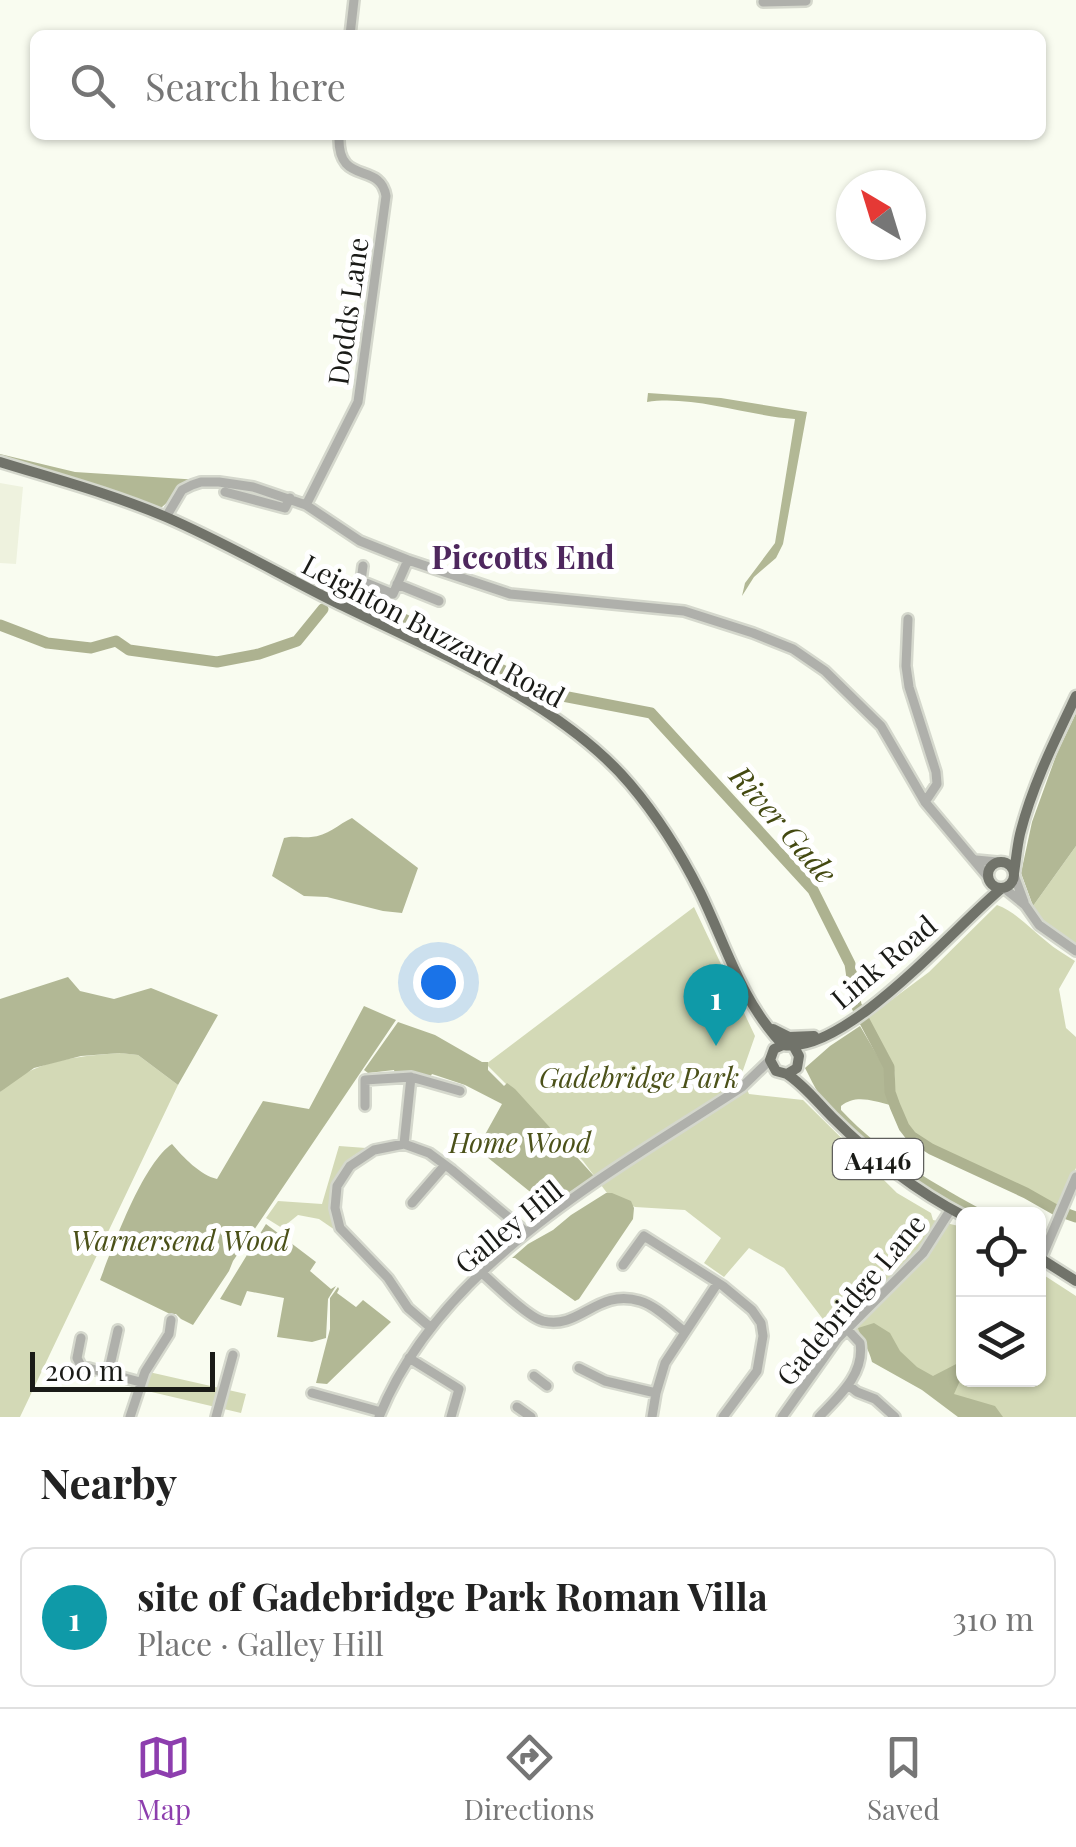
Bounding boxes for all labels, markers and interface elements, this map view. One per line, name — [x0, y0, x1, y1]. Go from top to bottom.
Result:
search box — [30, 30, 1046, 140]
icon: search — [65, 58, 120, 113]
text: Search here — [145, 60, 346, 111]
north arrow — [836, 170, 926, 260]
street label: Dodds Lane — [318, 235, 376, 387]
district label: Piccotts End — [431, 534, 615, 577]
street label: Leighton Buzzard Road — [296, 545, 572, 715]
water label: River Gade — [721, 756, 846, 892]
street label: Link Road — [822, 906, 944, 1016]
your location — [413, 957, 464, 1008]
pin: 1 — [684, 964, 748, 1046]
park label: Gadebridge Park — [539, 1058, 739, 1095]
park label: Home Wood — [448, 1123, 592, 1160]
road number: A4146 — [833, 1139, 923, 1179]
street label: Galley Hill — [446, 1171, 570, 1281]
street label: Gadebridge Lane — [767, 1205, 933, 1393]
map controls — [956, 1207, 1046, 1387]
button: locate — [956, 1207, 1046, 1297]
park label: Warnersend Wood — [71, 1221, 290, 1258]
button: layers — [956, 1297, 1046, 1387]
scale bar — [30, 1347, 215, 1392]
text: 200 m — [45, 1351, 124, 1388]
text: Nearby — [40, 1454, 177, 1510]
text: site of Gadebridge Park Roman Villa — [137, 1570, 768, 1621]
text: 1 — [68, 1596, 81, 1639]
text: 310 m — [952, 1596, 1034, 1639]
text: Place · Galley Hill — [137, 1621, 384, 1664]
tab: Map — [136, 1730, 191, 1827]
tab: Directions — [464, 1730, 595, 1827]
tab: Saved — [867, 1730, 940, 1827]

